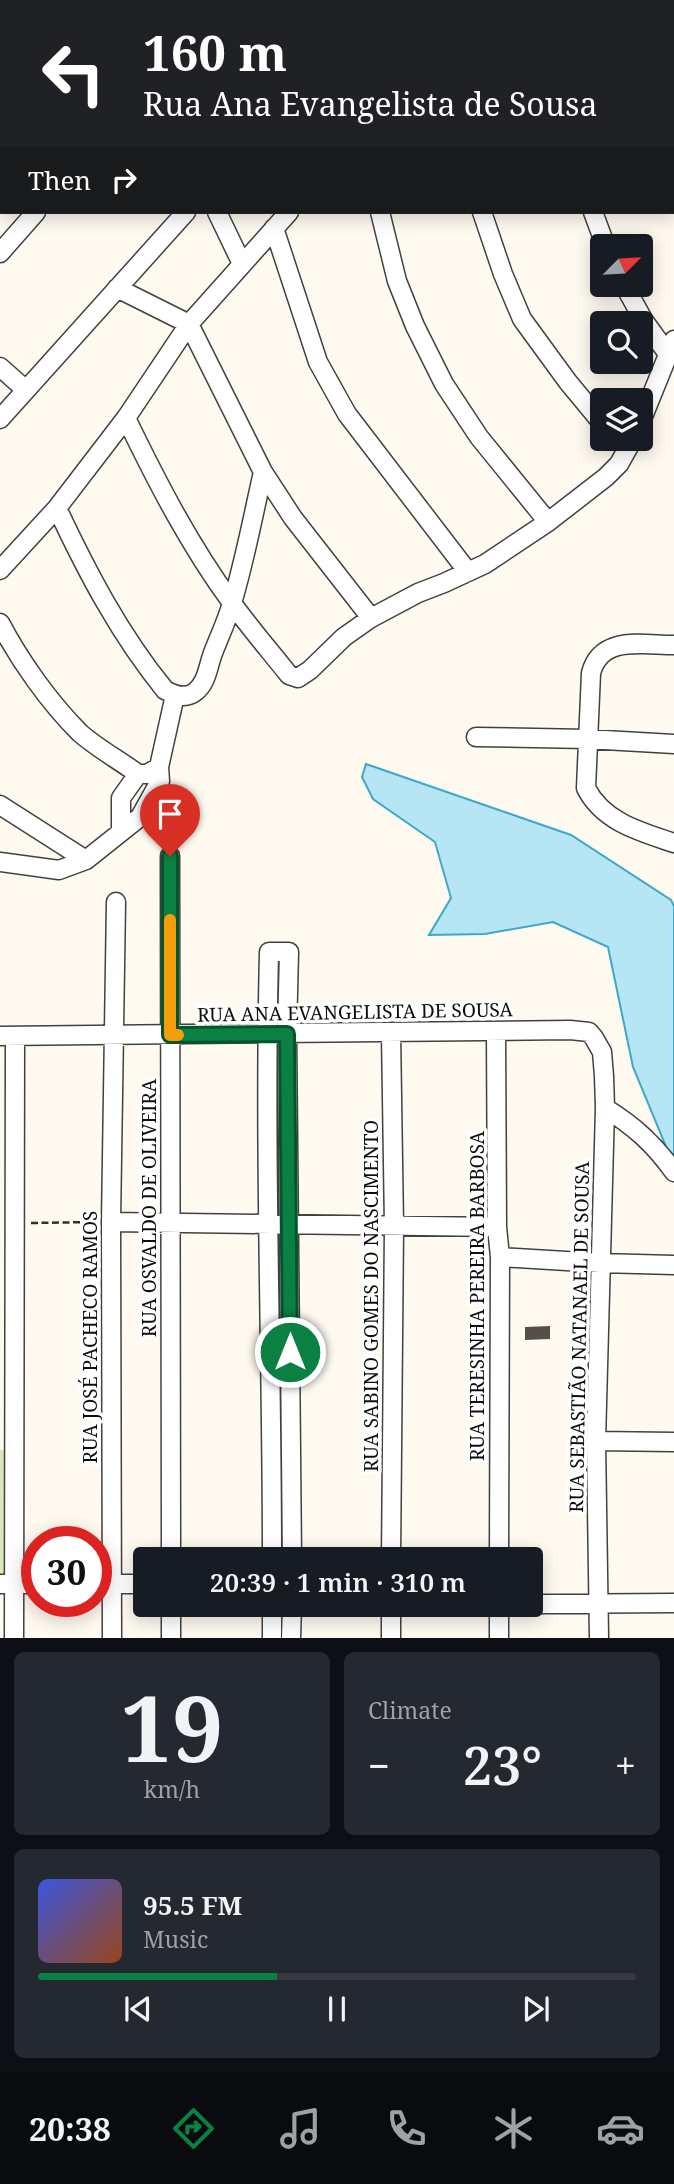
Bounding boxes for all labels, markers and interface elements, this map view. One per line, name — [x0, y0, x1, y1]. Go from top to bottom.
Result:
text: 160 m — [143, 19, 287, 85]
icon: left — [28, 28, 119, 119]
text: Rua Ana Evangelista de Sousa — [143, 82, 598, 125]
icon: right — [105, 161, 143, 199]
text: Then — [28, 162, 91, 198]
north arrow — [590, 234, 653, 298]
map controls — [590, 234, 653, 451]
button: search — [590, 311, 653, 374]
button: layers — [590, 388, 653, 451]
pin — [140, 784, 200, 856]
icon: arrive — [151, 795, 189, 833]
street label: RUA ANA EVANGELISTA DE SOUSA — [197, 996, 514, 1028]
street label: RUA OSVALDO DE OLIVEIRA — [136, 1078, 162, 1337]
street label: RUA SABINO GOMES DO NASCIMENTO — [358, 1120, 384, 1472]
street label: RUA TERESINHA PEREIRA BARBOSA — [464, 1130, 490, 1461]
street label: RUA SEBASTIÃO NATANAEL DE SOUSA — [563, 1161, 595, 1513]
street label: RUA JOSÉ PACHECO RAMOS — [77, 1211, 103, 1463]
position arrow — [253, 1315, 327, 1389]
speed limit sign: 30 — [21, 1526, 112, 1617]
text: 20:39 · 1 min · 310 m — [210, 1564, 466, 1600]
text: 19 — [121, 1665, 223, 1789]
text: Climate — [368, 1694, 452, 1726]
text: 23° — [463, 1729, 542, 1800]
text: − — [368, 1739, 390, 1791]
text: + — [615, 1739, 636, 1791]
text: km/h — [144, 1773, 200, 1805]
text: 95.5 FM — [143, 1887, 242, 1923]
text: Music — [143, 1923, 208, 1955]
icon: previous — [119, 1990, 157, 2028]
icon: pause — [318, 1990, 356, 2028]
icon: next — [517, 1990, 555, 2028]
icon: directions — [169, 2104, 218, 2153]
icon: music — [276, 2104, 325, 2153]
icon: phone — [382, 2104, 431, 2153]
icon: climate — [489, 2104, 538, 2153]
icon: car — [596, 2104, 645, 2153]
text: 20:38 — [29, 2107, 111, 2150]

